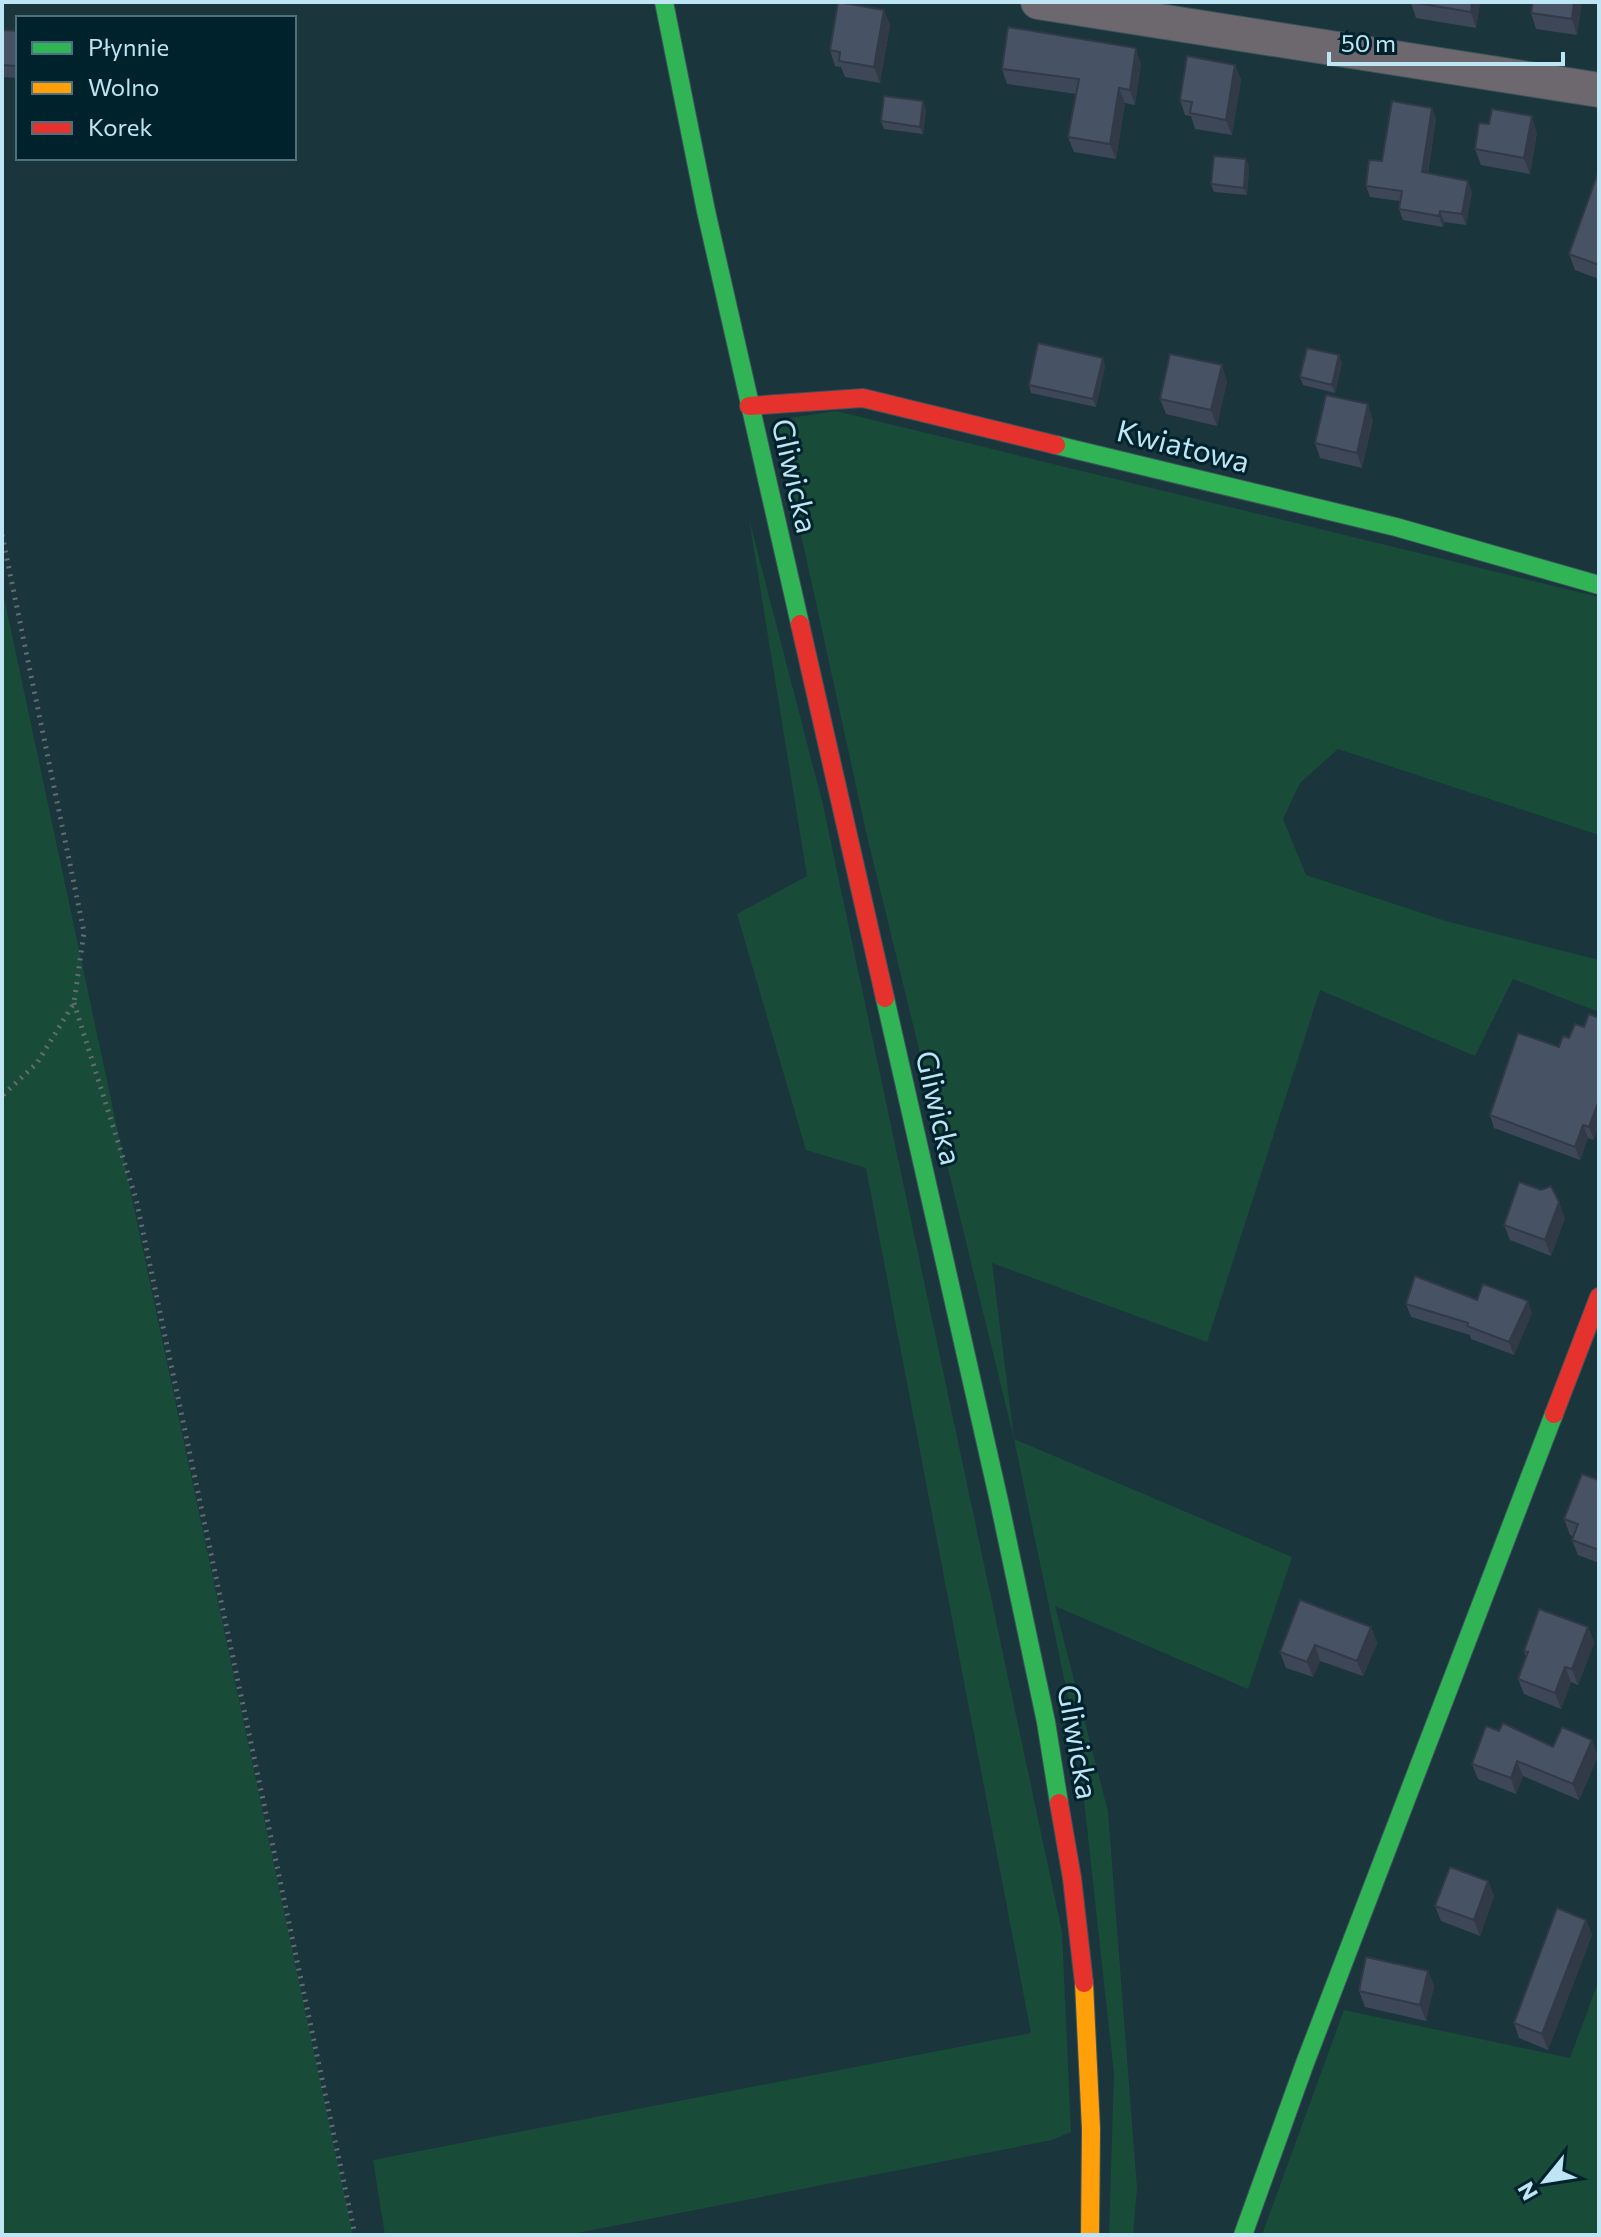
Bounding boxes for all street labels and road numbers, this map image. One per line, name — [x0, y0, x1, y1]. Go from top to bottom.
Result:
street label: Kwiatowa — [1113, 410, 1254, 479]
street label: Gliwicka — [765, 415, 827, 536]
street label: Gliwicka — [909, 1047, 971, 1168]
street label: Gliwicka — [1051, 1681, 1108, 1802]

